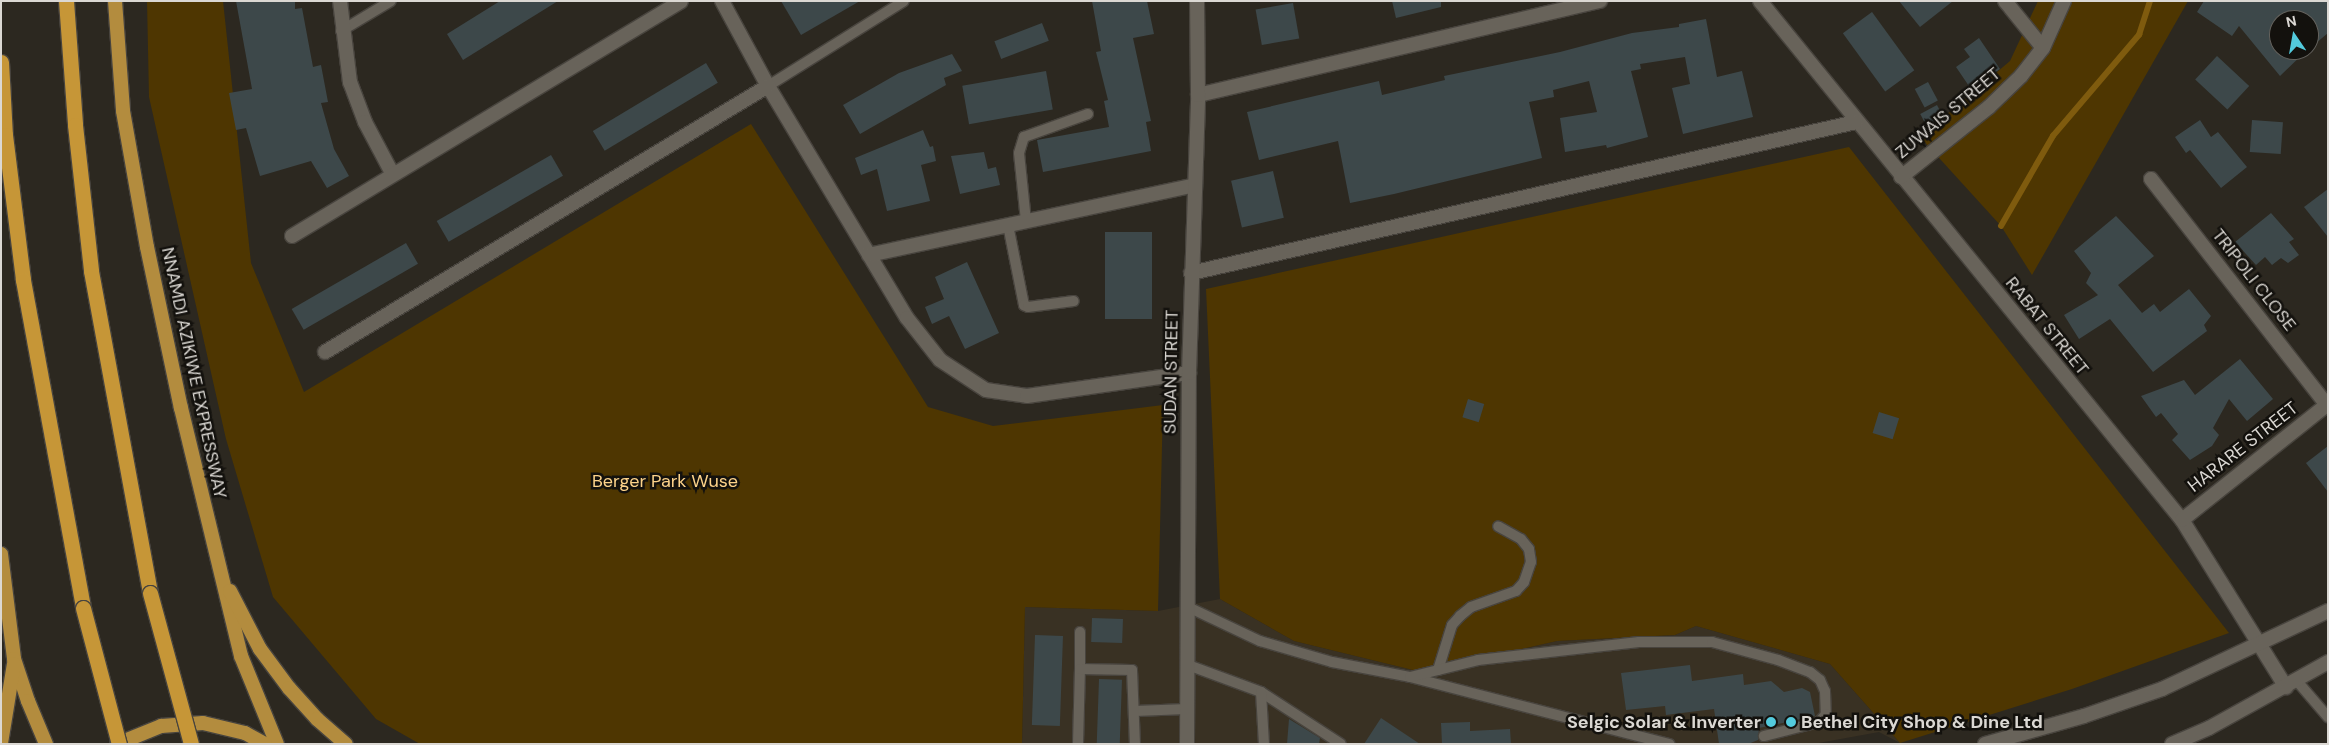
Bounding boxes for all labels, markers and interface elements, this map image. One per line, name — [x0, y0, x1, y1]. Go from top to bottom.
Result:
north arrow — [2269, 10, 2319, 60]
text: N — [2284, 11, 2298, 31]
street label: ZUWAIS STREET — [1891, 63, 2005, 163]
street label: TRIPOLI CLOSE — [2207, 225, 2301, 335]
street label: NNAMDI AZIKIWE EXPRESSWAY — [157, 245, 231, 501]
street label: RABAT STREET — [2001, 273, 2093, 379]
street label: SUDAN STREET — [1159, 310, 1183, 434]
street label: HARARE STREET — [2184, 397, 2302, 497]
park label: Berger Park Wuse — [592, 470, 738, 492]
place label: Selgic Solar & Inverter — [1567, 711, 1761, 733]
place label: Bethel City Shop & Dine Ltd — [1801, 711, 2043, 733]
marker: Selgic Solar & Inverter — [1765, 716, 1777, 728]
marker: Bethel City Shop & Dine Ltd — [1785, 716, 1797, 728]

